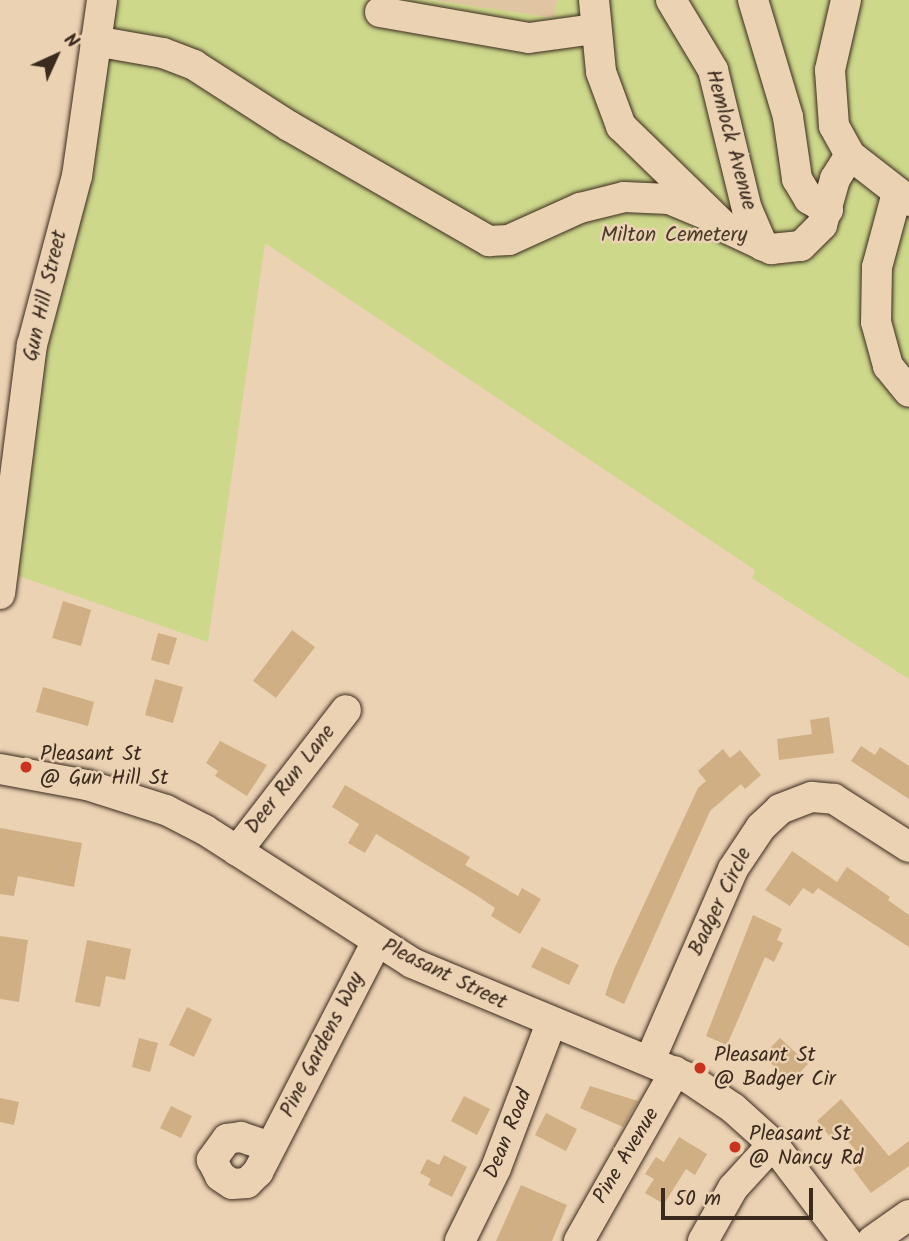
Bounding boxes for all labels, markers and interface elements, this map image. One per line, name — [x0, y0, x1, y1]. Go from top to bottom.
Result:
north arrow — [21, 21, 91, 91]
text: N — [56, 26, 86, 56]
street label: Hemlock Avenue — [699, 67, 761, 213]
park label: Milton Cemetery — [601, 223, 747, 249]
street label: Gun Hill Street — [19, 228, 73, 364]
street label: Deer Run Lane — [241, 720, 341, 840]
place label: Pleasant St @ Gun Hill St — [40, 742, 168, 792]
marker: Pleasant St @ Gun Hill St — [18, 759, 34, 775]
street label: Badger Circle — [684, 844, 758, 960]
street label: Pleasant Street — [378, 934, 510, 1016]
street label: Pine Gardens Way — [276, 968, 370, 1122]
place label: Pleasant St @ Badger Cir — [714, 1043, 836, 1093]
marker: Pleasant St @ Badger Cir — [692, 1060, 708, 1076]
street label: Dean Road — [480, 1085, 538, 1183]
street label: Pine Avenue — [589, 1104, 665, 1208]
place label: Pleasant St @ Nancy Rd — [749, 1122, 863, 1172]
marker: Pleasant St @ Nancy Rd — [727, 1139, 743, 1155]
scale bar — [664, 1174, 816, 1218]
text: 50 m — [674, 1183, 721, 1216]

